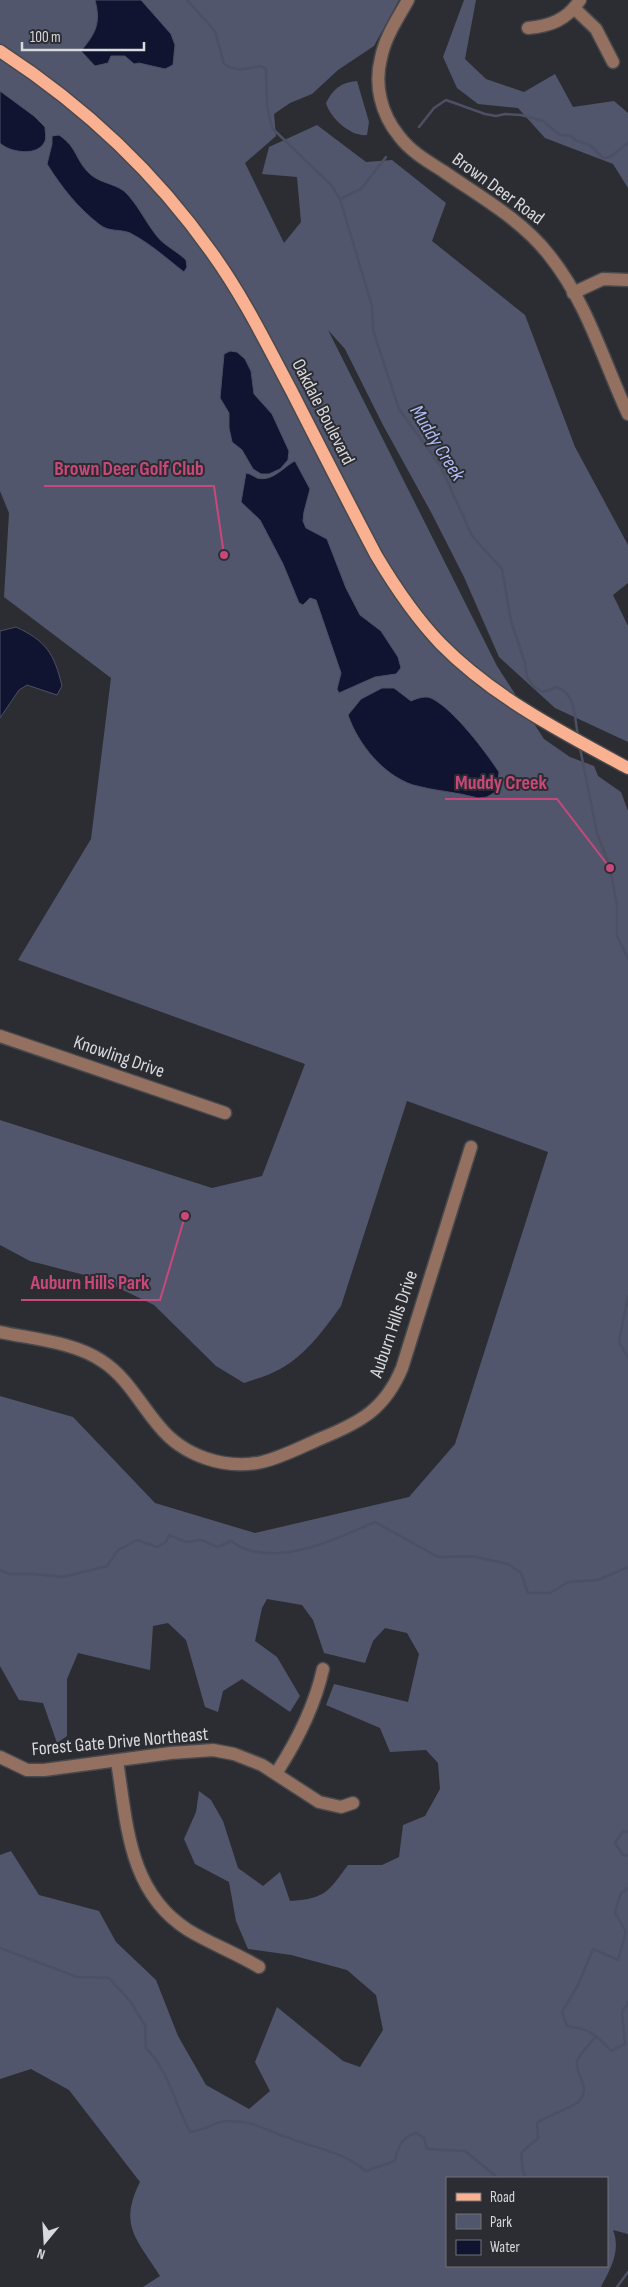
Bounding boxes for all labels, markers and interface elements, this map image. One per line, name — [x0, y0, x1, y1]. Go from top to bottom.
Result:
scale bar — [22, 20, 145, 52]
text: 100 m — [30, 28, 61, 47]
street label: Brown Deer Road — [448, 148, 548, 230]
street label: Oakdale Boulevard — [286, 355, 360, 469]
water label: Muddy Creek — [404, 401, 470, 486]
callout: Brown Deer Golf Club — [44, 451, 214, 486]
text: Brown Deer Golf Club — [54, 457, 204, 481]
callout: Muddy Creek — [445, 764, 557, 799]
text: Muddy Creek — [455, 771, 548, 795]
street label: Knowling Drive — [71, 1031, 167, 1083]
callout: Auburn Hills Park — [21, 1265, 160, 1300]
street label: Auburn Hills Drive — [365, 1267, 423, 1382]
text: Auburn Hills Park — [29, 1271, 150, 1295]
street label: Forest Gate Drive Northeast — [31, 1723, 209, 1761]
legend — [446, 2177, 608, 2267]
text: Road — [490, 2188, 515, 2207]
text: Park — [490, 2213, 512, 2232]
north arrow — [20, 2217, 70, 2267]
text: Water — [490, 2238, 521, 2257]
text: N — [35, 2245, 47, 2263]

